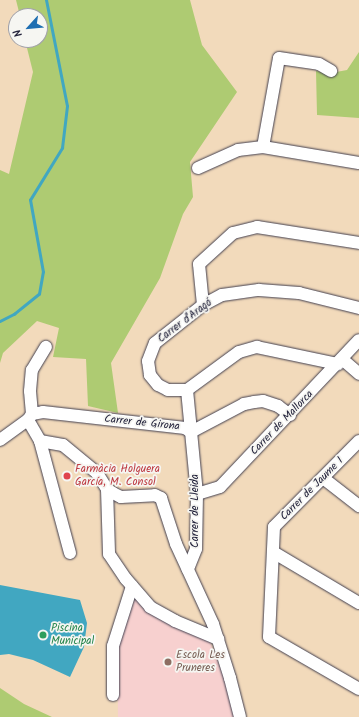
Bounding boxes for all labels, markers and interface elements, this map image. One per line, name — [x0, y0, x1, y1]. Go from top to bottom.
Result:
north arrow — [8, 8, 48, 48]
text: N — [9, 26, 28, 40]
street label: Carrer d'Aragó — [155, 296, 215, 346]
street label: Carrer de Mallorca — [248, 388, 316, 458]
street label: Carrer de Girona — [104, 412, 180, 434]
street label: Carrer de Jaume I — [278, 455, 346, 523]
place label: Farmàcia Holguera García, M. Consol — [75, 463, 160, 489]
marker: Farmàcia Holguera García, M. Consol — [62, 471, 72, 481]
street label: Carrer de Lleida — [188, 474, 202, 548]
place label: Piscina Municipal — [51, 622, 94, 648]
marker: Piscina Municipal — [38, 630, 48, 640]
place label: Escola Les Pruneres — [176, 649, 225, 675]
marker: Escola Les Pruneres — [163, 657, 173, 667]

